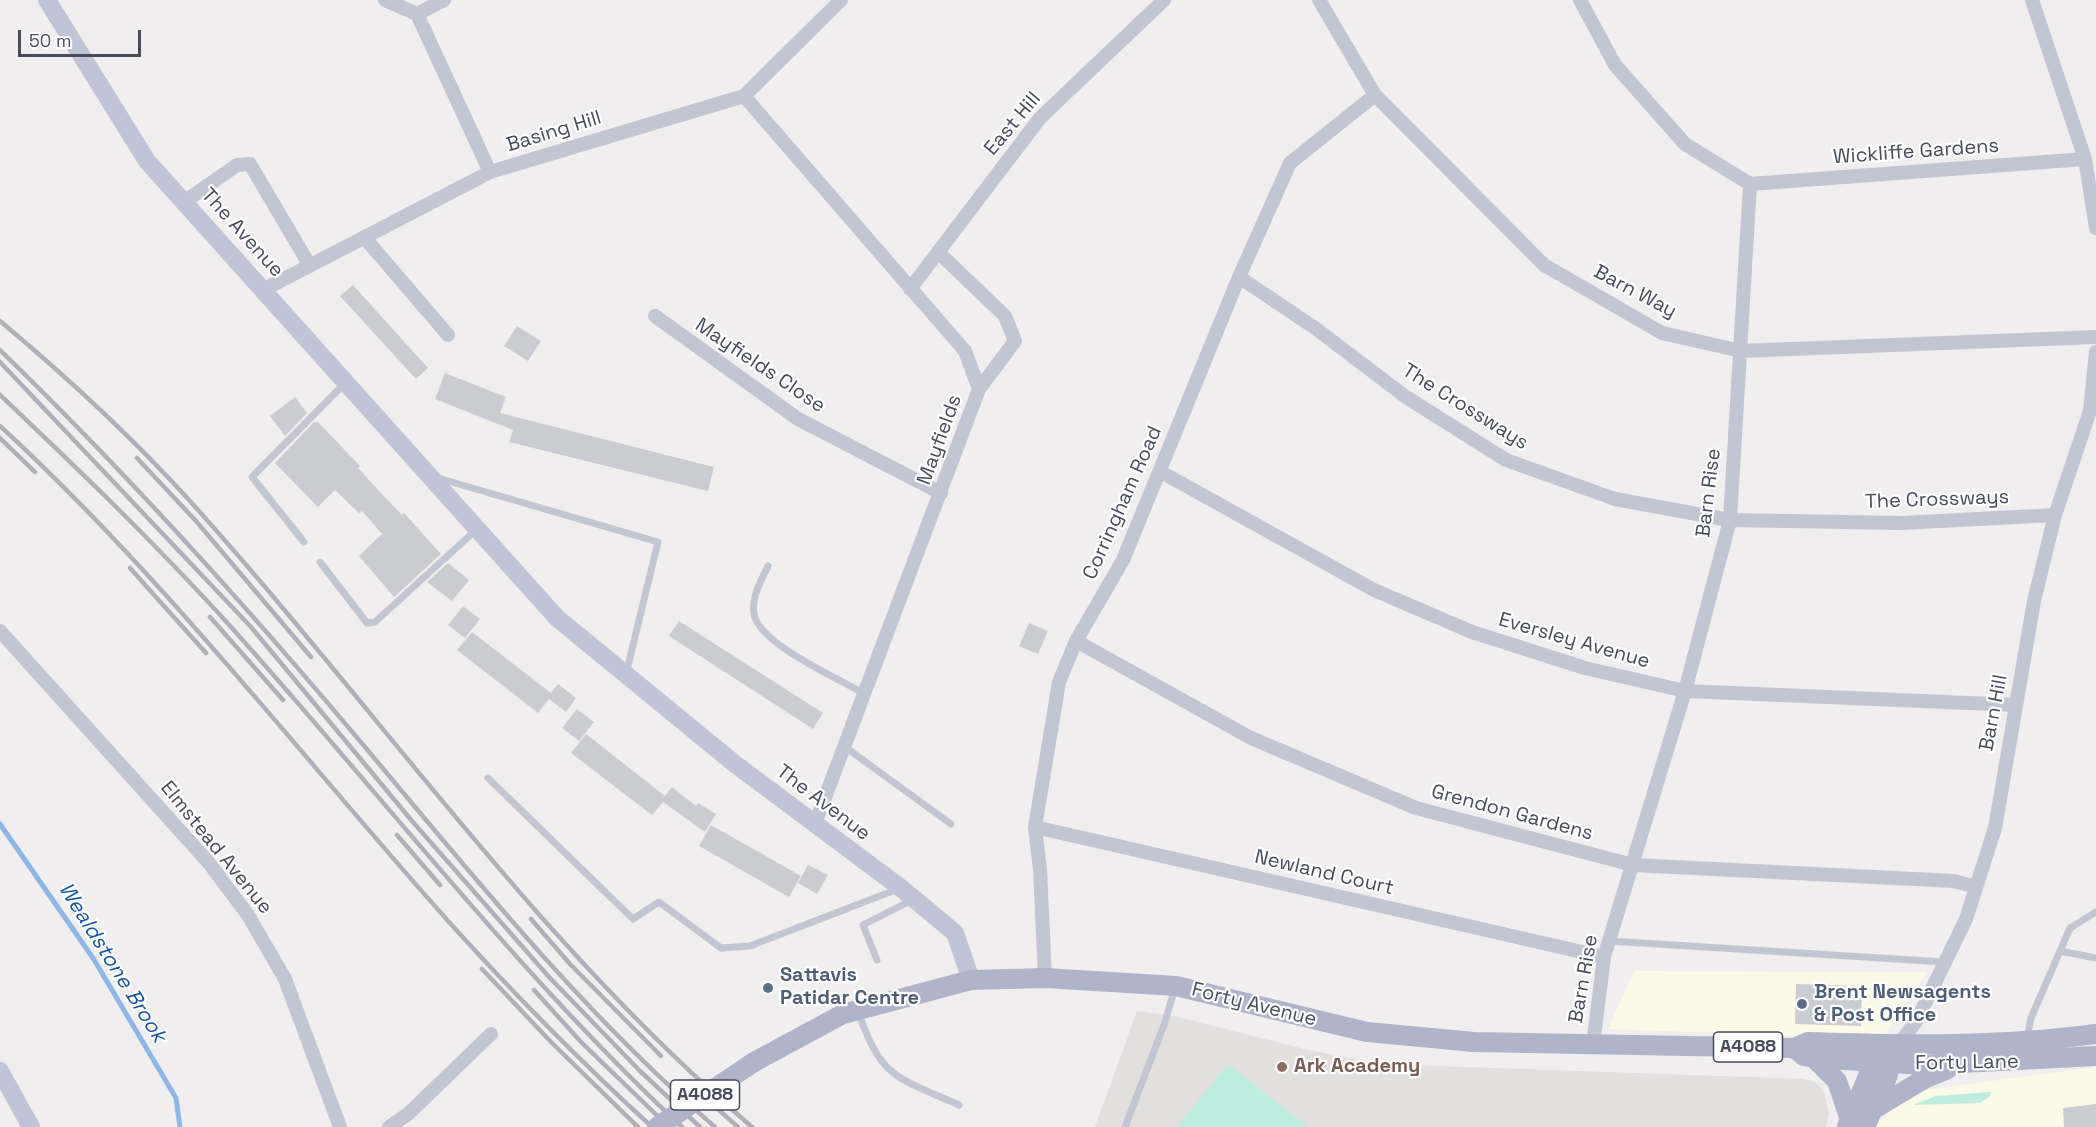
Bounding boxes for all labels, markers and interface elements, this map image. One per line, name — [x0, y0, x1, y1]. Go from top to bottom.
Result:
scale bar — [21, 18, 144, 56]
text: 50 m — [29, 29, 71, 52]
street label: East Hill — [980, 88, 1046, 160]
street label: Basing Hill — [504, 106, 604, 158]
street label: Wickliffe Gardens — [1832, 134, 2000, 170]
street label: The Avenue — [196, 183, 288, 283]
street label: Barn Way — [1589, 260, 1681, 324]
street label: Mayfields Close — [690, 314, 830, 418]
street label: The Crossways — [1398, 359, 1532, 455]
street label: Mayfields — [913, 392, 967, 488]
street label: Corringham Road — [1078, 423, 1168, 583]
street label: Barn Rise — [1692, 447, 1726, 539]
street label: The Crossways — [1865, 485, 2009, 515]
street label: Eversley Avenue — [1496, 608, 1652, 674]
street label: Barn Hill — [1975, 673, 2013, 753]
street label: The Avenue — [771, 760, 875, 846]
street label: Elmstead Avenue — [155, 777, 277, 919]
street label: Grendon Gardens — [1428, 780, 1596, 846]
street label: Newland Court — [1252, 845, 1396, 901]
water label: Wealdstone Brook — [53, 878, 171, 1048]
street label: Barn Rise — [1564, 933, 1604, 1025]
place label: Sattavis Patidar Centre — [780, 964, 919, 1011]
street label: Forty Avenue — [1189, 978, 1319, 1032]
marker: Sattavis Patidar Centre — [761, 981, 775, 995]
place label: Brent Newsagents & Post Office — [1814, 981, 1991, 1028]
marker: Brent Newsagents & Post Office — [1795, 997, 1809, 1011]
road number: A4088 — [1714, 1032, 1782, 1062]
street label: Forty Lane — [1915, 1050, 2019, 1076]
place label: Ark Academy — [1294, 1055, 1420, 1079]
marker: Ark Academy — [1275, 1060, 1289, 1074]
road number: A4088 — [670, 1080, 740, 1110]

